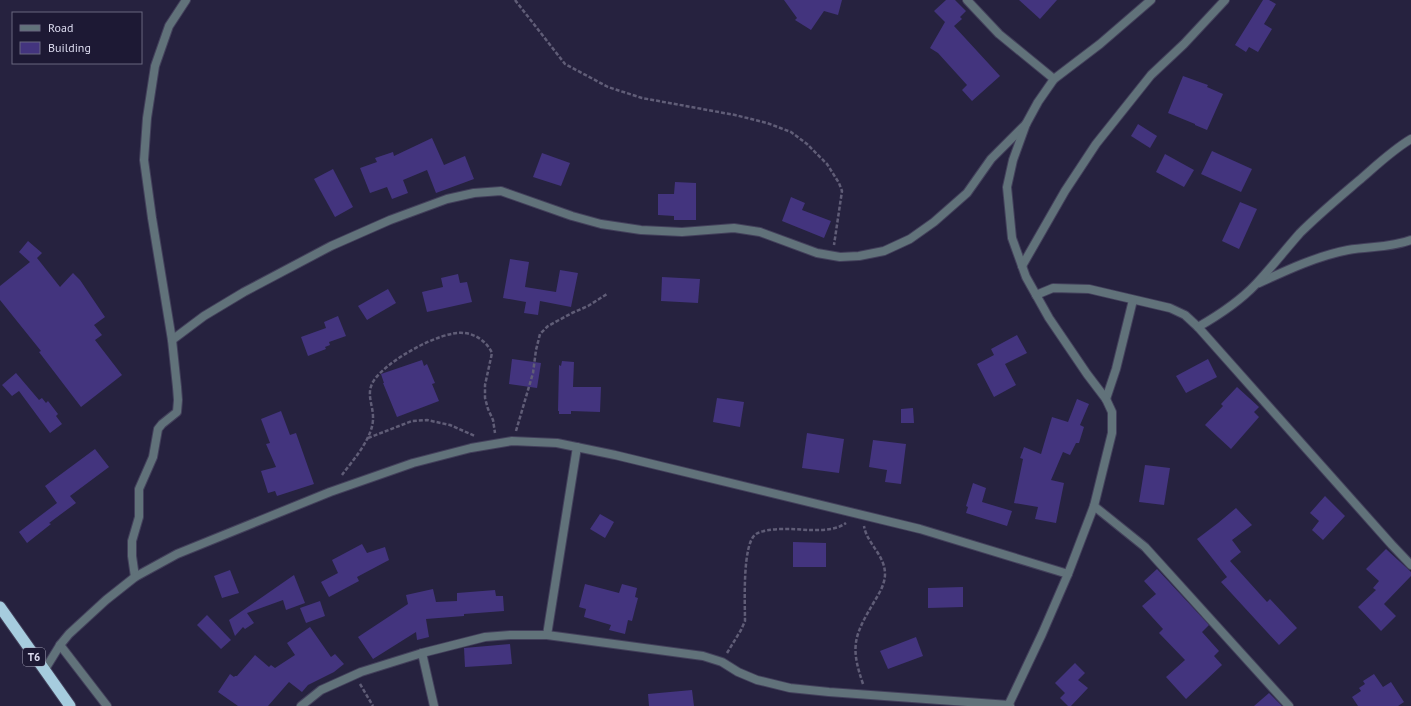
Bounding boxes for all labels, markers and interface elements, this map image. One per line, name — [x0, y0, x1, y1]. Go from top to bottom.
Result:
legend — [12, 12, 142, 64]
text: Road — [48, 20, 73, 35]
text: Building — [48, 40, 91, 55]
road number: T6 — [23, 648, 45, 666]

